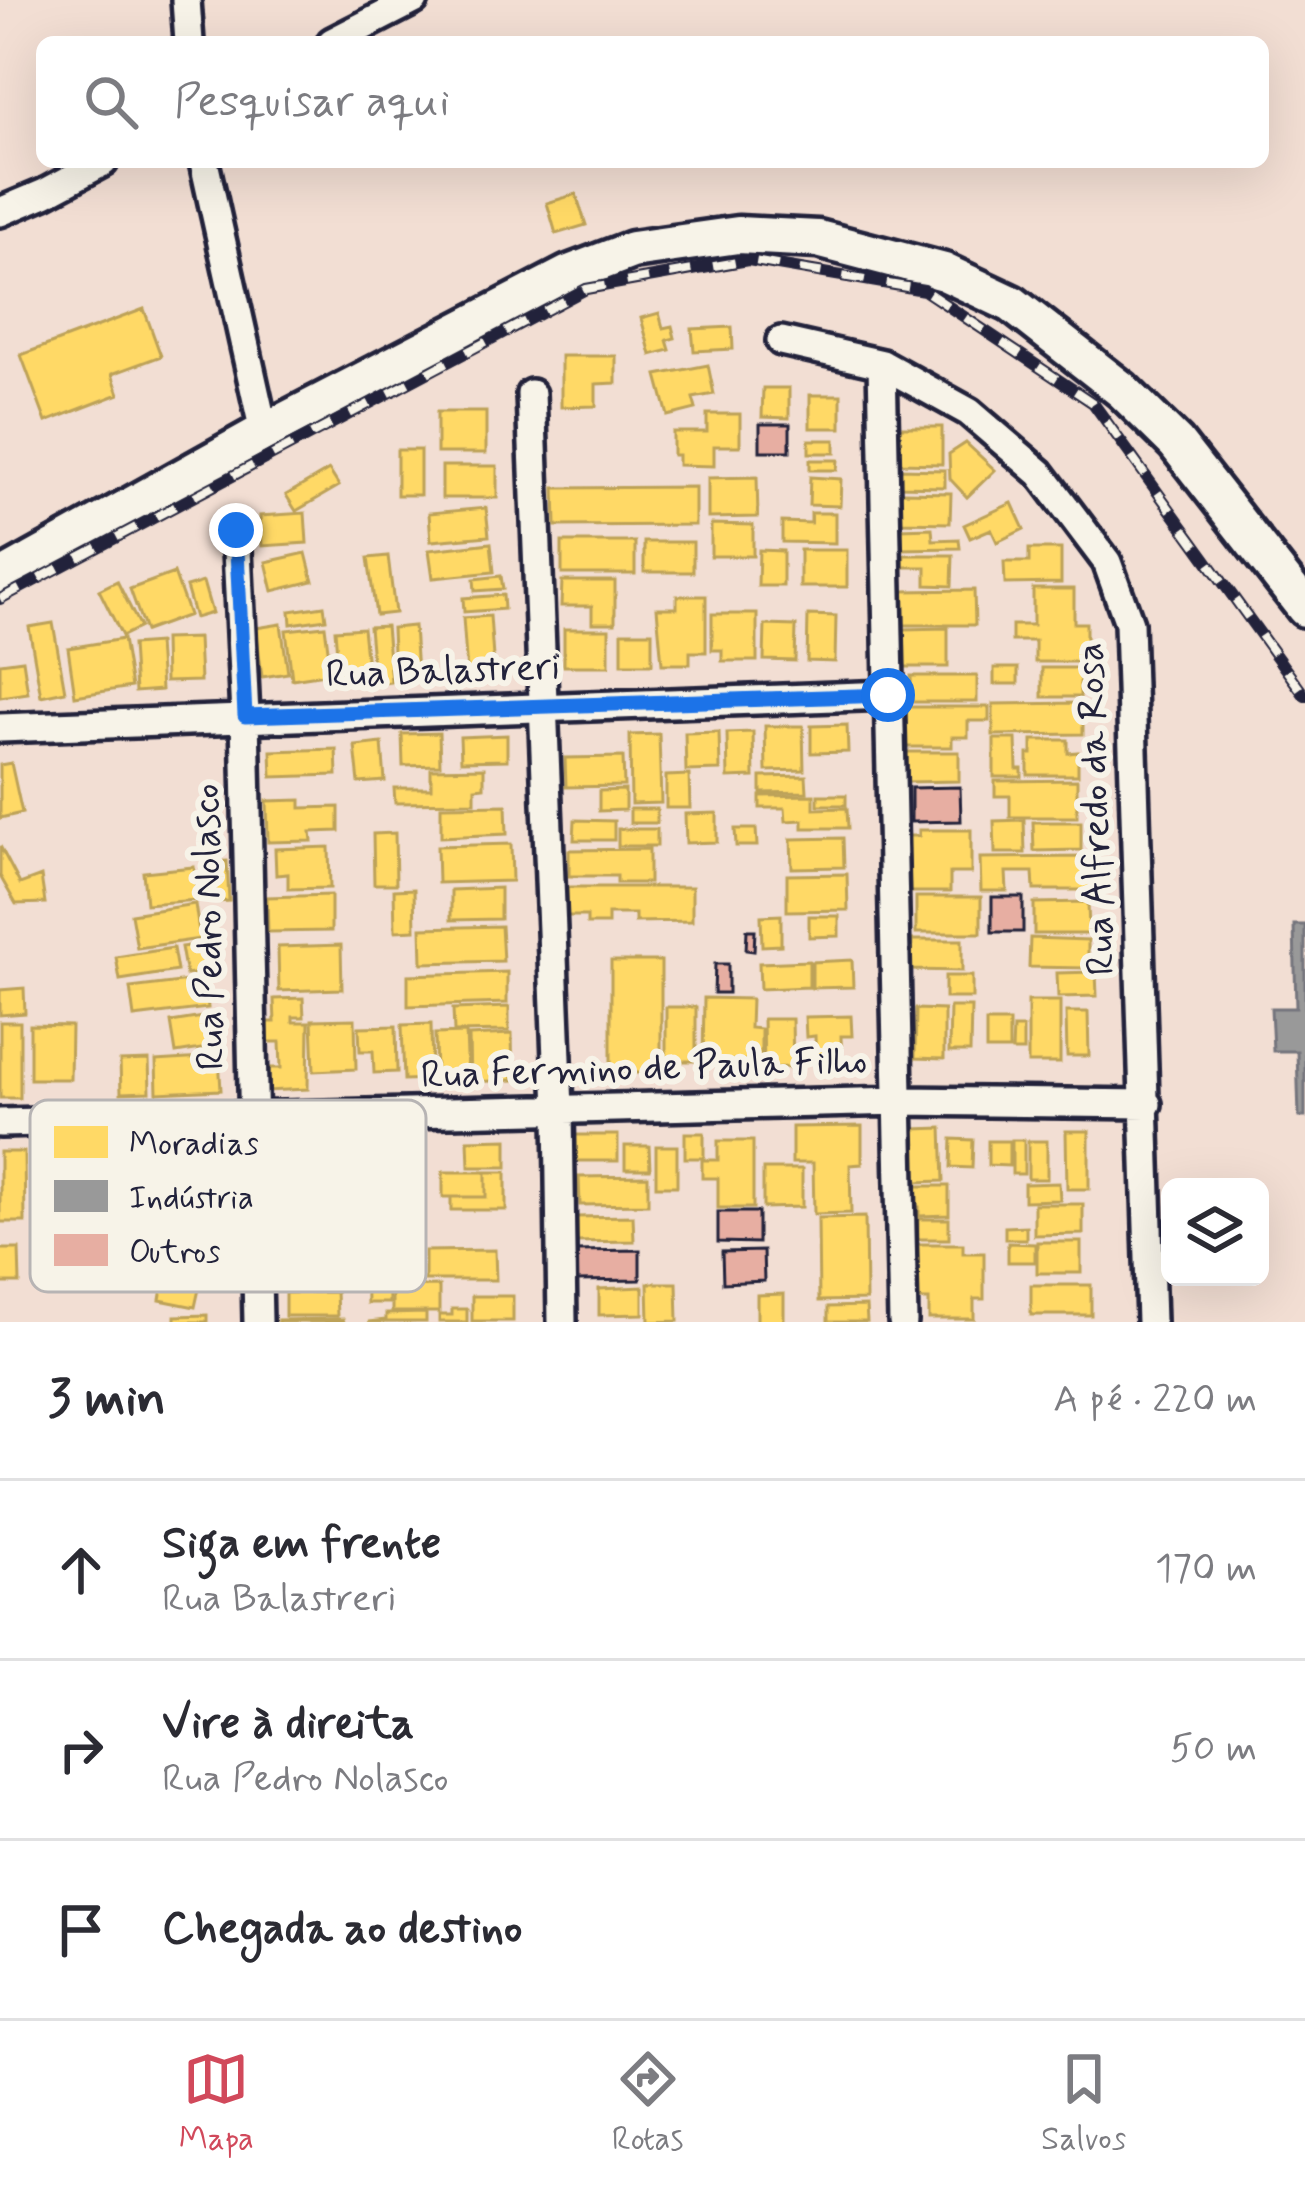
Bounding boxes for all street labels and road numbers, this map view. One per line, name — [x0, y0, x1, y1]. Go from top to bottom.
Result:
street label: Rua Balastreri — [325, 642, 561, 702]
street label: Rua Alfredo da Rosa — [1066, 642, 1128, 976]
street label: Rua Pedro Nolasco — [182, 783, 238, 1071]
street label: Rua Fermino de Paula Filho — [420, 1036, 868, 1102]

